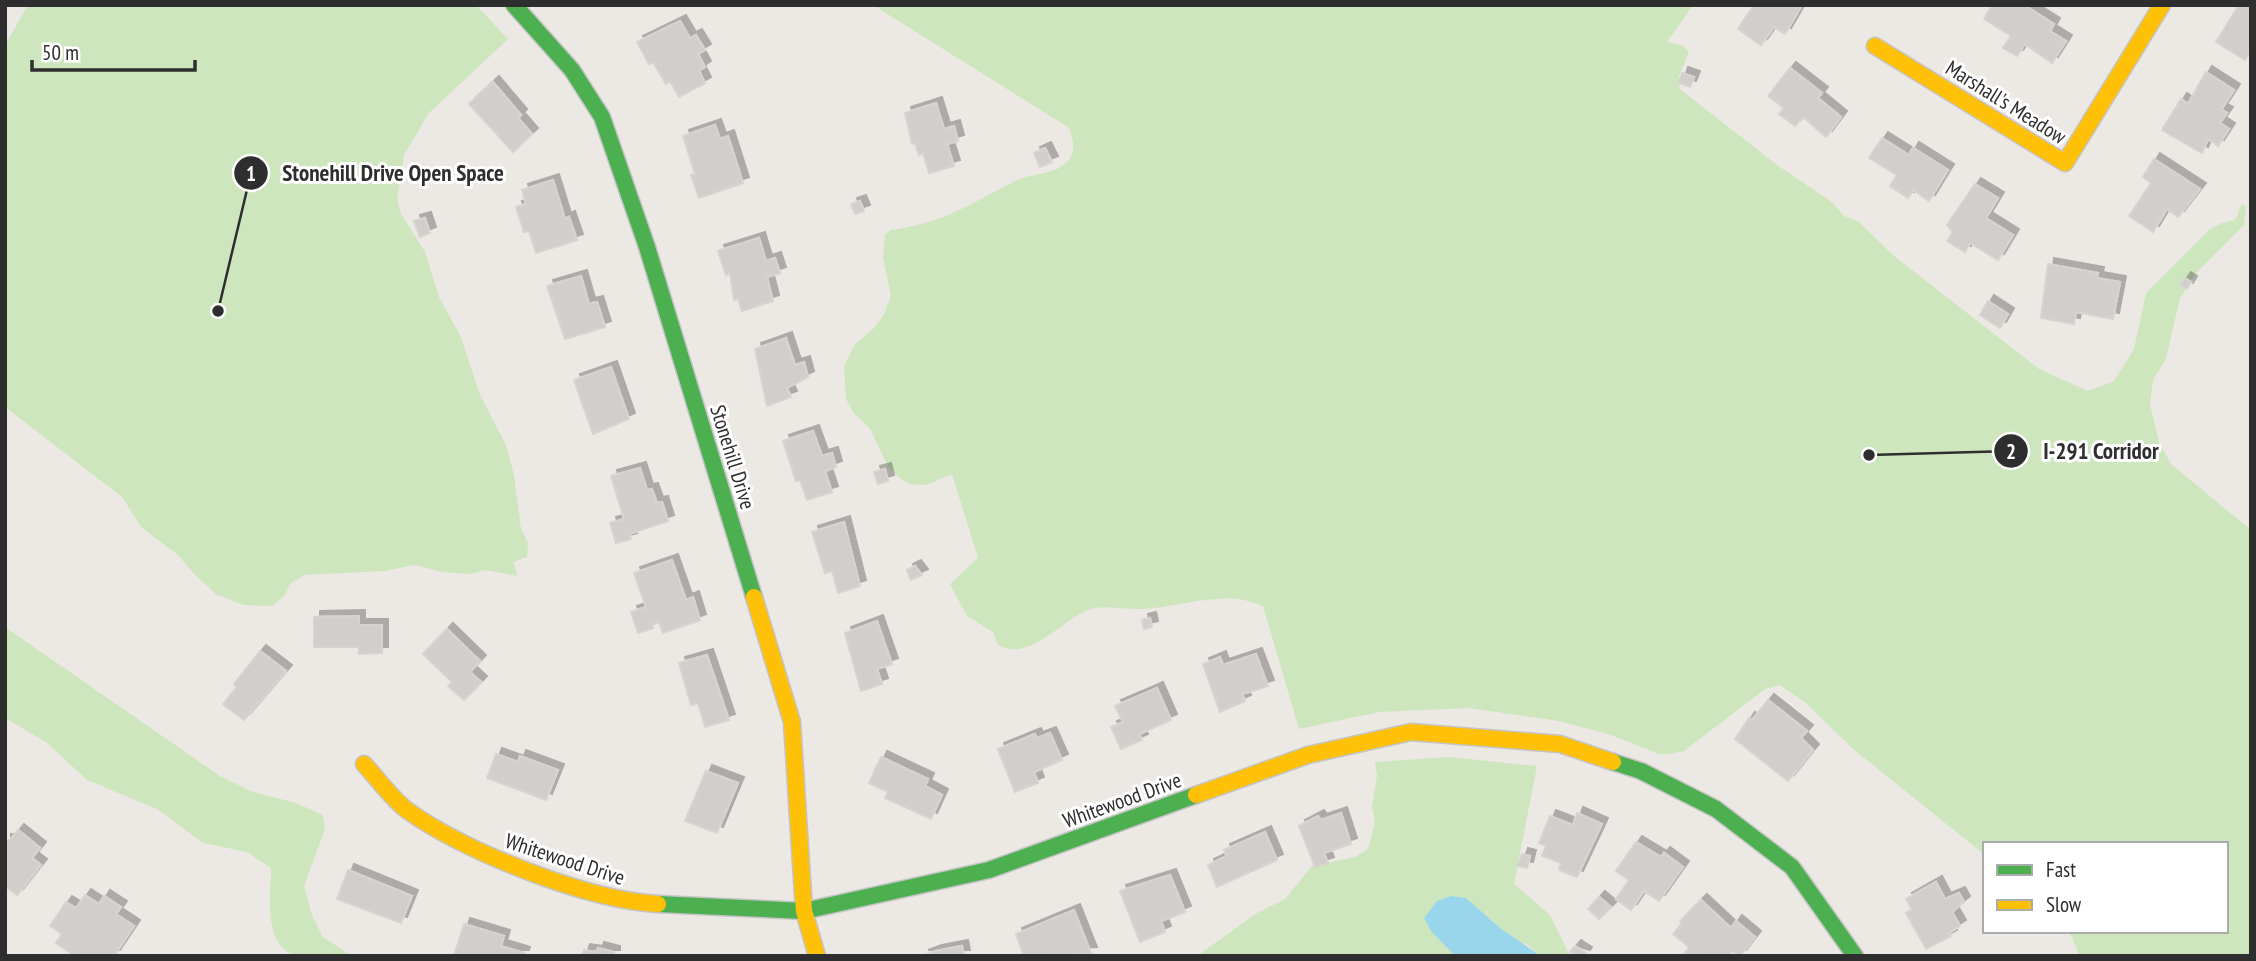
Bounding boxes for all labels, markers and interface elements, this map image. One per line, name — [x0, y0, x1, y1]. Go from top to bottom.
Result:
scale bar — [32, 28, 194, 72]
text: 50 m — [42, 39, 79, 66]
street label: Marshall's Meadow — [1941, 54, 2072, 150]
callout: Stonehill Drive Open Space — [233, 151, 518, 195]
text: Stonehill Drive Open Space — [282, 158, 504, 187]
text: 1 — [246, 160, 256, 187]
street label: Stonehill Drive — [704, 402, 762, 512]
callout: I-291 Corridor — [1994, 429, 2173, 473]
text: I-291 Corridor — [2043, 436, 2159, 465]
text: 2 — [2006, 438, 2016, 465]
street label: Whitewood Drive — [1059, 766, 1185, 834]
street label: Whitewood Drive — [502, 827, 628, 891]
legend — [1983, 842, 2228, 933]
text: Fast — [2046, 856, 2076, 883]
text: Slow — [2046, 891, 2082, 918]

